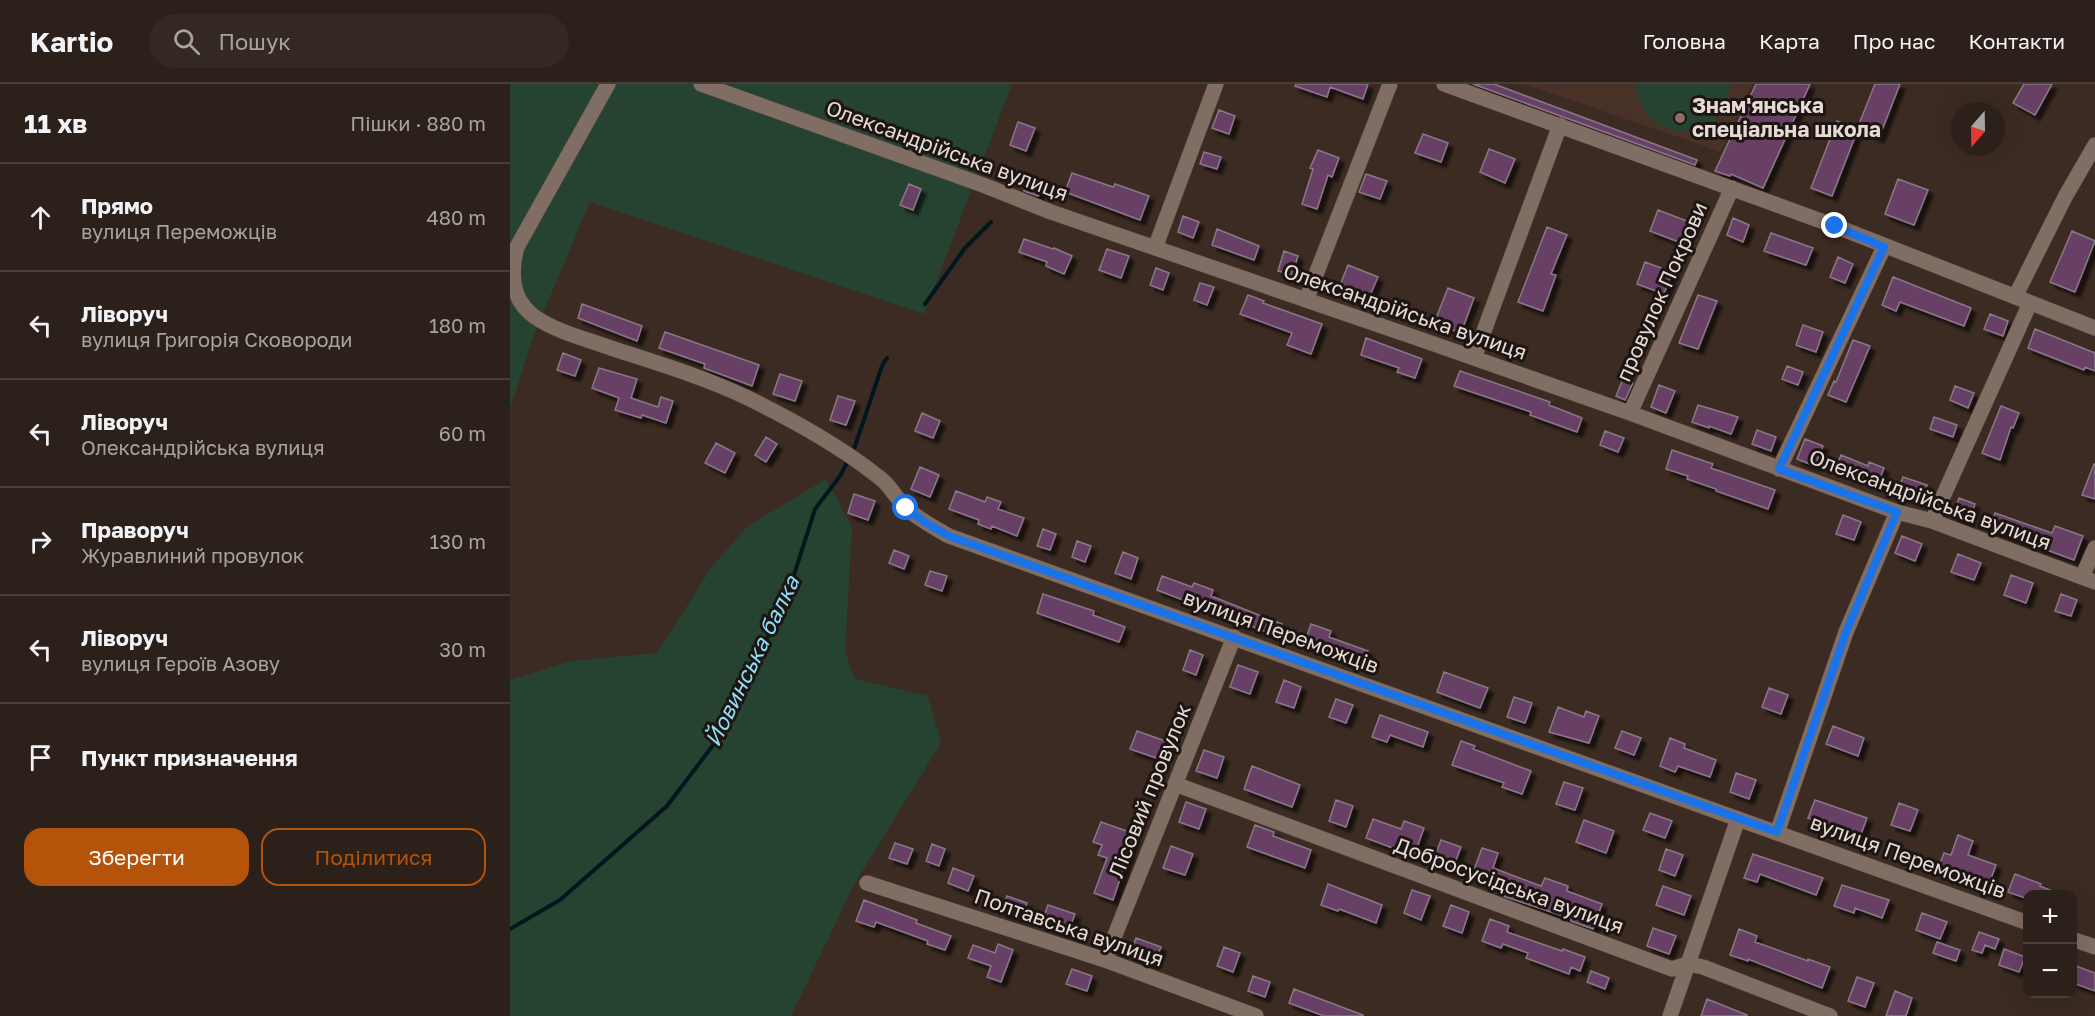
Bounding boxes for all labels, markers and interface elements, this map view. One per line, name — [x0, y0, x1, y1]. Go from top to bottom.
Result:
search box — [149, 14, 569, 68]
text: Kartio — [30, 25, 113, 58]
icon: search — [170, 25, 203, 58]
text: Пошук — [218, 28, 291, 55]
text: Головна — [1643, 28, 1726, 54]
text: Карта — [1759, 28, 1820, 54]
text: Про нас — [1853, 28, 1935, 54]
text: Контакти — [1968, 28, 2065, 54]
place label: Знам'янська спеціальна школа — [1692, 92, 1881, 142]
street label: Олександрійська вулиця — [823, 94, 1072, 206]
north arrow — [1951, 102, 2005, 156]
text: 11 хв — [24, 108, 87, 139]
text: Пішки · 880 m — [350, 111, 486, 135]
marker: Знам'янська спеціальна школа — [1673, 111, 1687, 125]
text: Прямо — [81, 192, 153, 219]
street label: провулок Покрови — [1610, 198, 1712, 385]
icon: ahead — [24, 201, 57, 234]
text: 480 m — [427, 205, 486, 229]
route end — [1821, 212, 1847, 238]
text: вулиця Переможців — [81, 219, 277, 243]
street label: Олександрійська вулиця — [1280, 257, 1530, 365]
text: Ліворуч — [81, 300, 168, 327]
icon: left — [24, 309, 57, 342]
text: 180 m — [429, 313, 486, 337]
text: вулиця Григорія Сковороди — [81, 327, 353, 351]
text: Ліворуч — [81, 408, 168, 435]
icon: left — [24, 417, 57, 450]
text: 60 m — [439, 421, 486, 445]
text: Олександрійська вулиця — [81, 435, 325, 459]
street label: Олександрійська вулиця — [1806, 443, 2055, 555]
route start — [892, 494, 918, 520]
text: Праворуч — [81, 516, 189, 543]
icon: right — [24, 525, 57, 558]
text: 130 m — [430, 529, 486, 553]
text: Журавлиний провулок — [81, 543, 304, 567]
water label: Йовинська балка — [699, 570, 805, 750]
street label: вулиця Переможців — [1180, 584, 1383, 678]
text: Ліворуч — [81, 624, 168, 651]
icon: left — [24, 633, 57, 666]
text: 30 m — [439, 637, 486, 661]
text: вулиця Героїв Азову — [81, 651, 280, 675]
street label: Лісовий провулок — [1102, 700, 1196, 881]
icon: arrive — [24, 741, 57, 774]
text: Пункт призначення — [81, 744, 298, 771]
street label: вулиця Переможців — [1807, 809, 2010, 903]
button: Зберегти — [24, 828, 249, 886]
button: Поділитися — [261, 828, 486, 886]
street label: Добросусідська вулиця — [1391, 831, 1628, 939]
street label: Полтавська вулиця — [971, 882, 1167, 972]
map controls — [2023, 890, 2077, 998]
button: + — [2023, 890, 2077, 944]
button: − — [2023, 944, 2077, 998]

